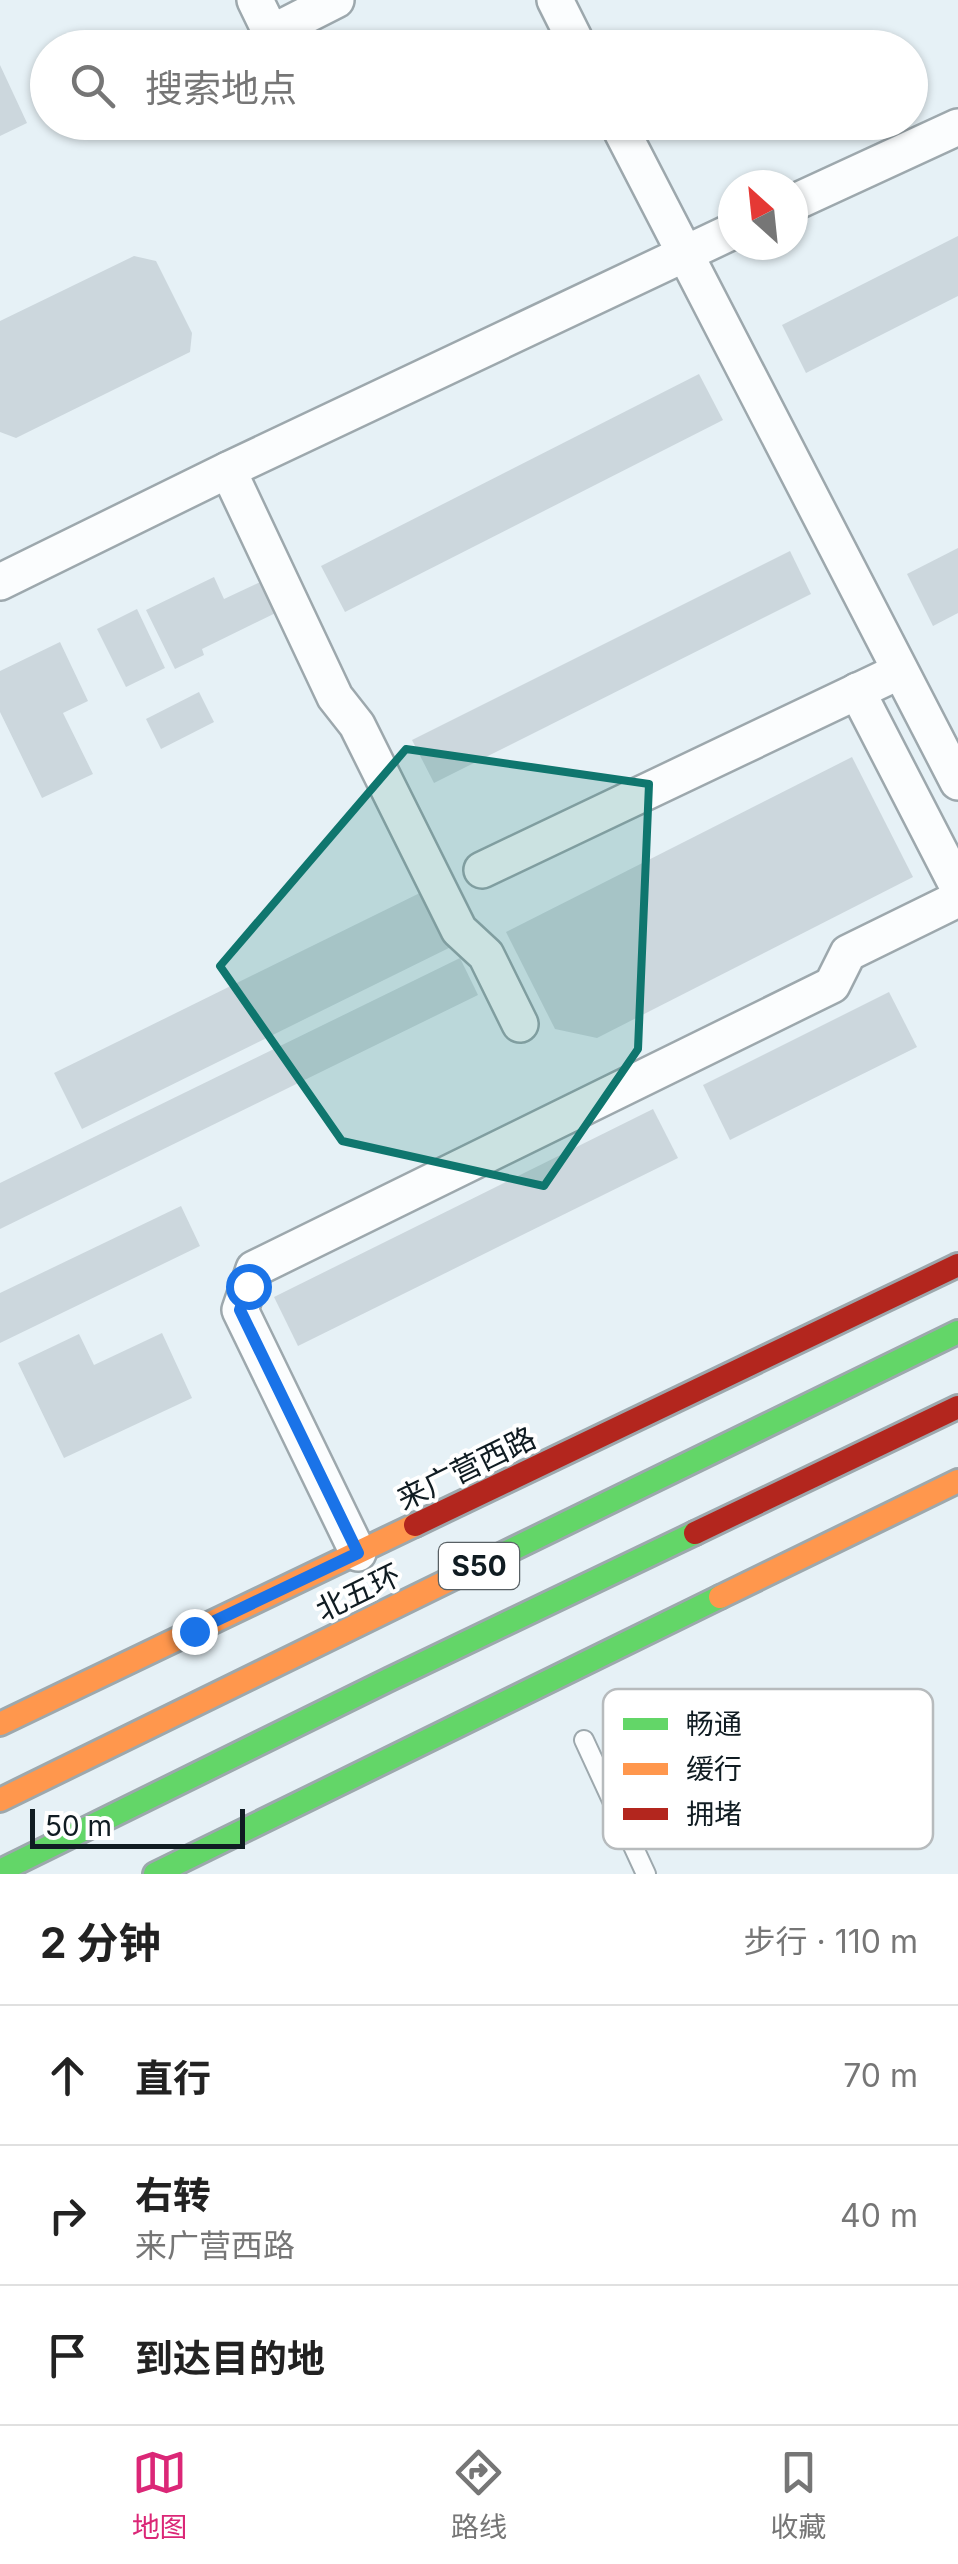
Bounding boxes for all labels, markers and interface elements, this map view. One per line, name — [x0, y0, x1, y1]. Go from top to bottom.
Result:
search box — [30, 30, 928, 140]
icon: search — [65, 58, 120, 113]
text: 搜索地点 — [145, 65, 297, 111]
north arrow — [718, 170, 808, 260]
route start — [226, 1264, 272, 1310]
street label: 来广营西路 — [391, 1419, 541, 1517]
road number: S50 — [439, 1543, 519, 1589]
street label: 北五环 — [310, 1556, 406, 1628]
route end — [172, 1609, 218, 1655]
legend — [603, 1689, 933, 1849]
text: 畅通 — [686, 1707, 742, 1741]
text: 缓行 — [686, 1752, 742, 1786]
text: 拥堵 — [686, 1797, 742, 1831]
scale bar — [30, 1804, 245, 1848]
text: 50 m — [45, 1809, 112, 1843]
text: 2 分钟 — [40, 1917, 160, 1968]
text: 步行 · 110 m — [744, 1922, 918, 1961]
icon: ahead — [40, 2048, 95, 2103]
text: 直行 — [135, 2055, 211, 2101]
text: 70 m — [843, 2056, 918, 2095]
text: 右转 — [135, 2172, 211, 2218]
icon: right — [40, 2188, 95, 2243]
text: 40 m — [840, 2196, 918, 2235]
text: 来广营西路 — [135, 2226, 295, 2265]
icon: arrive — [40, 2328, 95, 2383]
text: 到达目的地 — [135, 2335, 325, 2381]
tab: 地图 — [132, 2445, 188, 2545]
tab: 路线 — [451, 2445, 507, 2545]
tab: 收藏 — [770, 2445, 826, 2545]

